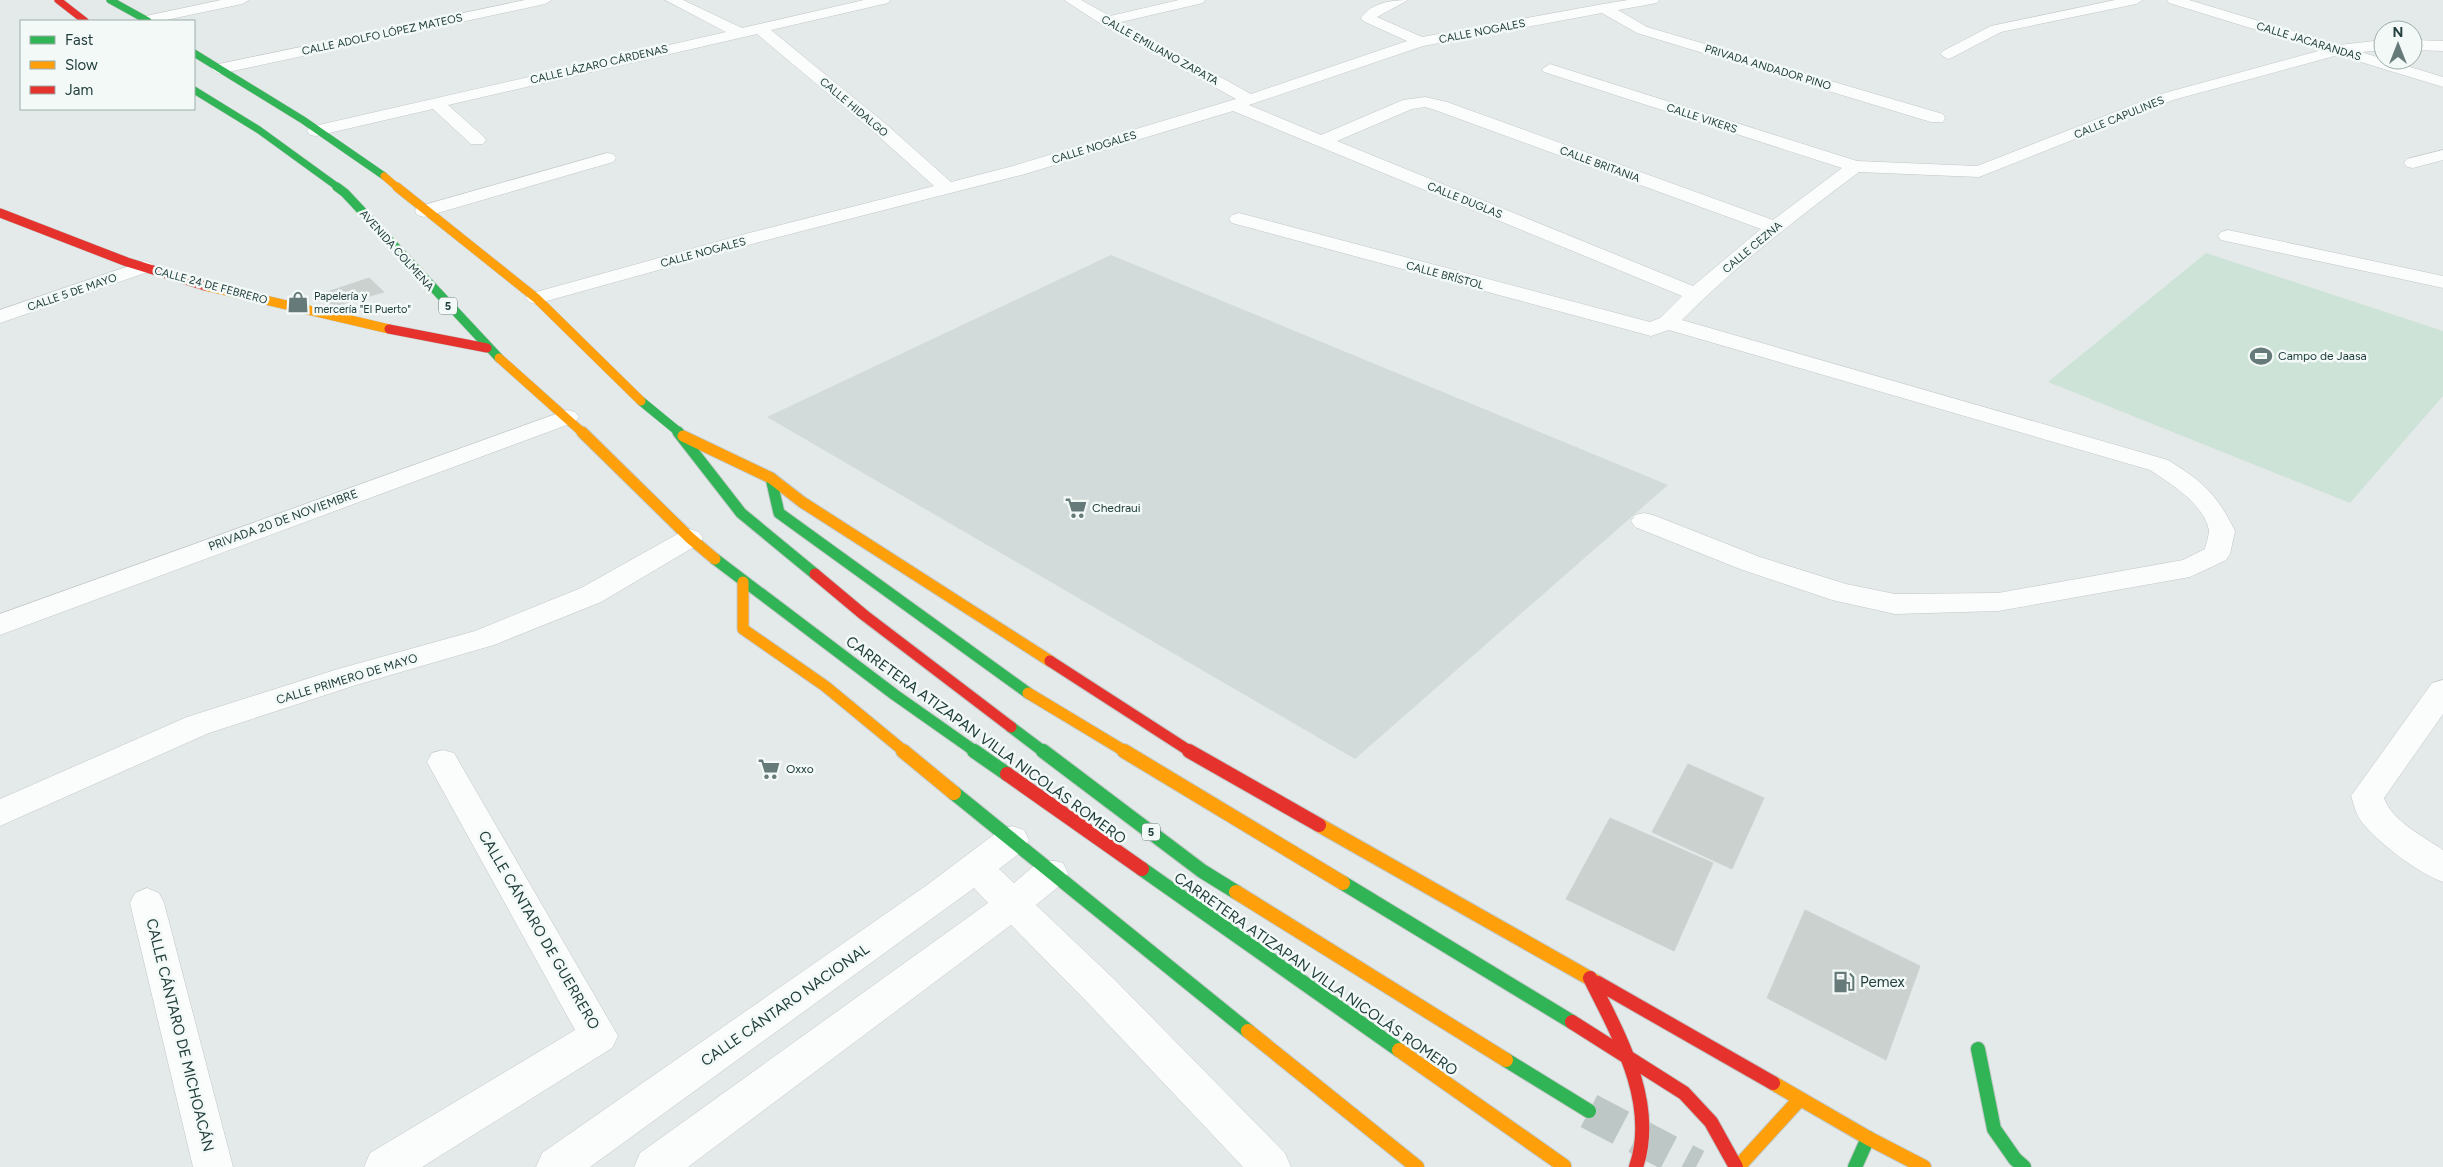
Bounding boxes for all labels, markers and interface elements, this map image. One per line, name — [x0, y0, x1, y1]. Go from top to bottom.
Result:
street label: CALLE ADOLFO LÓPEZ MATEOS — [300, 10, 464, 58]
street label: CALLE EMILIANO ZAPATA — [1099, 13, 1221, 88]
street label: CALLE NOGALES — [1438, 17, 1527, 46]
street label: CALLE JACARANDAS — [2255, 19, 2363, 64]
legend — [20, 20, 195, 110]
north arrow — [2373, 20, 2423, 70]
text: N — [2393, 24, 2403, 41]
text: Fast — [65, 31, 94, 49]
street label: CALLE LÁZARO CÁRDENAS — [529, 42, 669, 87]
street label: PRIVADA ANDADOR PINO — [1703, 42, 1833, 93]
text: Slow — [65, 56, 98, 74]
street label: CALLE HIDALGO — [817, 75, 891, 140]
text: Jam — [65, 81, 93, 99]
street label: CALLE CAPULINES — [2072, 93, 2166, 141]
street label: CALLE VIKERS — [1665, 101, 1739, 136]
street label: CALLE NOGALES — [1050, 128, 1138, 167]
street label: CALLE BRITANIA — [1558, 144, 1642, 185]
street label: CALLE DUGLAS — [1425, 180, 1504, 222]
street label: AVENIDA COLMENA — [357, 207, 437, 294]
street label: CALLE CEZNA — [1720, 218, 1785, 276]
street label: CALLE NOGALES — [659, 235, 747, 270]
street label: CALLE BRÍSTOL — [1405, 259, 1485, 292]
street label: CALLE 24 DE FEBRERO — [153, 264, 269, 307]
street label: CALLE 5 DE MAYO — [26, 271, 119, 314]
shop icon: Papelería y mercería "El Puerto" — [285, 289, 311, 315]
place label: Papelería y mercería "El Puerto" — [314, 290, 411, 316]
road number: 5 — [439, 298, 457, 314]
sports icon: Campo de Jaasa — [2248, 343, 2274, 369]
place label: Campo de Jaasa — [2278, 349, 2367, 363]
street label: PRIVADA 20 DE NOVIEMBRE — [206, 486, 360, 554]
supermarket icon: Chedraui — [1063, 495, 1089, 521]
place label: Chedraui — [1092, 501, 1141, 515]
street label: CARRETERA ATIZAPAN VILLA NICOLÁS ROMERO — [842, 632, 1130, 848]
street label: CALLE PRIMERO DE MAYO — [275, 651, 419, 707]
supermarket icon: Oxxo — [756, 756, 782, 782]
place label: Oxxo — [786, 762, 814, 776]
road number: 5 — [1142, 824, 1160, 840]
street label: CALLE CÁNTARO DE GUERRERO — [475, 827, 603, 1033]
street label: CARRETERA ATIZAPAN VILLA NICOLÁS ROMERO — [1171, 869, 1461, 1079]
street label: CALLE CÁNTARO DE MICHOACÁN — [142, 917, 218, 1153]
street label: CALLE CÁNTARO NACIONAL — [697, 940, 873, 1070]
fuel station icon: Pemex — [1831, 969, 1857, 995]
place label: Pemex — [1860, 973, 1905, 991]

